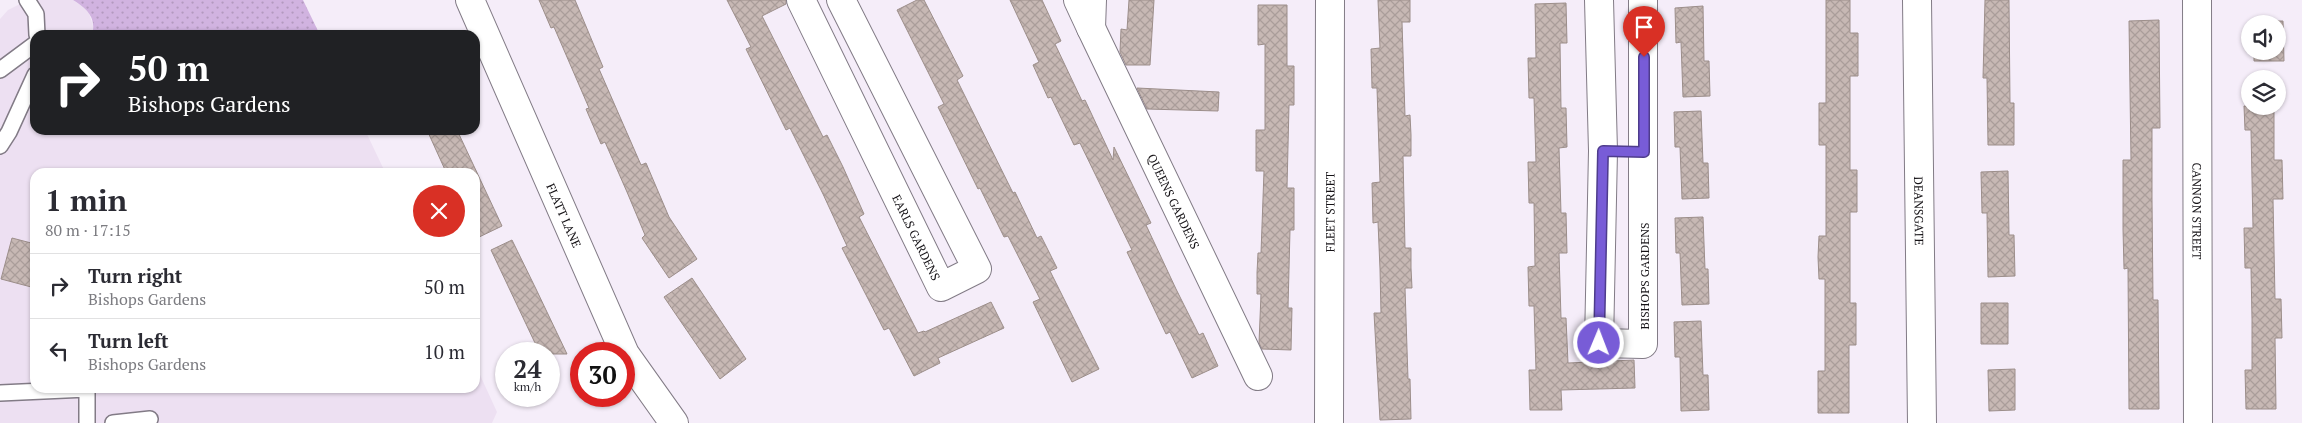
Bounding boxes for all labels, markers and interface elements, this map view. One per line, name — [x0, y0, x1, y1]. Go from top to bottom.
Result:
pin — [1623, 6, 1665, 57]
icon: arrive — [1630, 13, 1658, 41]
map controls — [2241, 15, 2286, 115]
button: sound — [2241, 15, 2286, 60]
text: 50 m — [128, 45, 209, 91]
icon: right — [45, 50, 110, 115]
button: layers — [2241, 70, 2286, 115]
text: Bishops Gardens — [128, 89, 291, 118]
street label: QUEENS GARDENS — [1145, 151, 1203, 251]
street label: CANNON STREET — [2190, 163, 2205, 260]
street label: FLEET STREET — [1322, 171, 1337, 252]
street label: DEANSGATE — [1912, 176, 1927, 246]
text: 1 min — [45, 180, 127, 220]
street label: FLATT LANE — [544, 181, 585, 250]
button: close — [413, 185, 465, 237]
street label: EARLS GARDENS — [889, 192, 944, 283]
text: 80 m · 17:15 — [45, 219, 131, 241]
street label: BISHOPS GARDENS — [1637, 223, 1652, 329]
text: Turn right — [88, 263, 182, 288]
icon: right — [45, 272, 73, 300]
text: 50 m — [424, 274, 465, 299]
text: Bishops Gardens — [88, 288, 206, 310]
position arrow — [1572, 316, 1624, 368]
text: Turn left — [88, 328, 169, 353]
icon: left — [45, 337, 73, 365]
text: 10 m — [424, 339, 465, 364]
speed limit sign: 30 — [570, 342, 635, 407]
text: 24 — [513, 352, 542, 385]
text: Bishops Gardens — [88, 353, 206, 375]
text: km/h — [514, 379, 541, 394]

